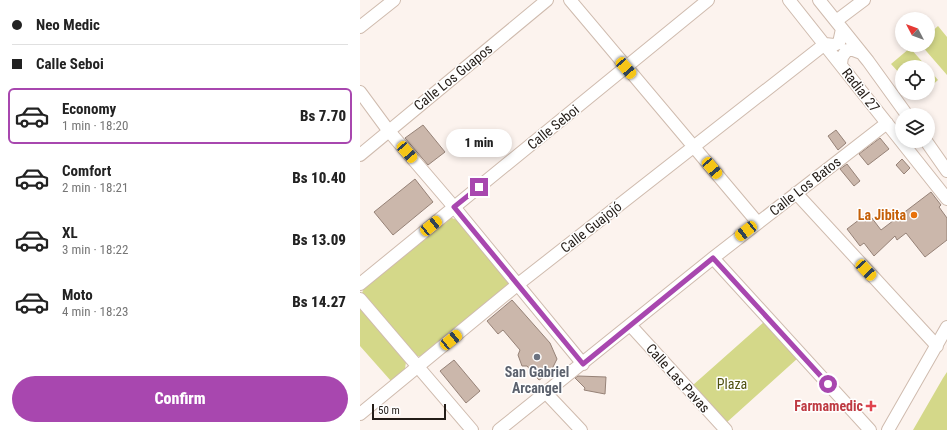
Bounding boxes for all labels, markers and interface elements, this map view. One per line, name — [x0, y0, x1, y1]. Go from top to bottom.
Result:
north arrow — [895, 12, 935, 52]
map controls — [895, 12, 935, 148]
text: Neo Medic — [36, 16, 100, 34]
street label: Calle Los Guapos — [411, 41, 495, 113]
text: Calle Seboi — [36, 55, 104, 73]
car — [614, 55, 638, 81]
button: locate — [895, 60, 935, 100]
street label: Radial 27 — [839, 65, 883, 115]
icon: car — [14, 98, 50, 134]
text: Economy — [62, 100, 116, 118]
street label: Calle Seboi — [524, 101, 582, 153]
text: Bs 7.70 — [300, 107, 346, 125]
button: layers — [895, 108, 935, 148]
text: 1 min · 18:20 — [62, 118, 128, 133]
callout: 1 min — [446, 129, 512, 157]
text: 1 min — [465, 135, 493, 150]
car — [395, 139, 419, 165]
street label: Calle Los Batos — [766, 153, 844, 219]
car — [700, 155, 724, 181]
icon: car — [14, 160, 50, 196]
text: Comfort — [62, 162, 111, 180]
text: Bs 10.40 — [292, 169, 346, 187]
route end — [470, 178, 488, 196]
text: 2 min · 18:21 — [62, 180, 128, 195]
street label: Calle Guajojó — [557, 198, 625, 256]
place label: La Jibita — [858, 207, 906, 223]
marker: La Jibita — [909, 210, 919, 220]
car — [418, 214, 444, 238]
car — [733, 219, 759, 243]
icon: car — [14, 222, 50, 258]
text: XL — [62, 224, 78, 242]
text: Bs 13.09 — [292, 231, 346, 249]
text: 3 min · 18:22 — [62, 242, 128, 257]
car — [853, 257, 879, 283]
icon: car — [14, 284, 50, 320]
text: Moto — [62, 286, 93, 304]
text: Bs 14.27 — [292, 293, 346, 311]
text: 4 min · 18:23 — [62, 304, 128, 319]
car — [438, 328, 464, 352]
street label: Calle Las Pavas — [643, 340, 713, 416]
marker: San Gabriel Arcangel — [532, 352, 542, 362]
place label: San Gabriel Arcangel — [505, 364, 569, 396]
route start — [819, 375, 837, 393]
button: Confirm — [12, 376, 348, 422]
park label: Plaza — [717, 376, 747, 392]
place label: Farmamedic — [794, 398, 864, 414]
marker: Farmamedic — [866, 401, 876, 411]
scale bar — [372, 402, 446, 421]
text: 50 m — [378, 404, 400, 417]

